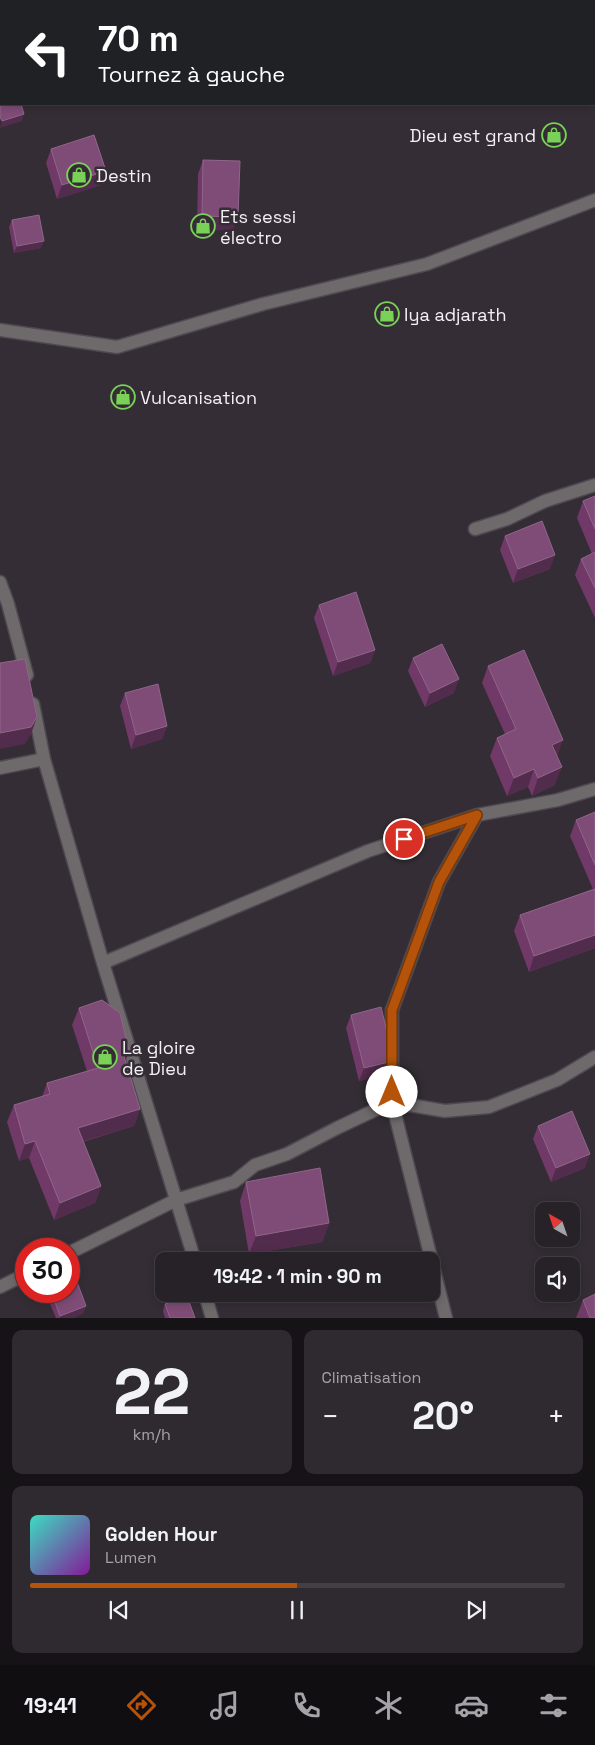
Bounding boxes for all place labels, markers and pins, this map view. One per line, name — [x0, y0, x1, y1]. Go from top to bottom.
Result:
shop icon: Dieu est grand — [541, 122, 567, 148]
place label: Dieu est grand — [410, 124, 536, 147]
shop icon: Destin — [66, 162, 92, 188]
place label: Destin — [96, 164, 152, 187]
place label: Ets sessi électro — [220, 205, 296, 249]
shop icon: Ets sessi électro — [190, 213, 216, 239]
shop icon: Iya adjarath — [374, 301, 400, 327]
place label: Iya adjarath — [404, 303, 506, 326]
shop icon: Vulcanisation — [110, 384, 136, 410]
place label: Vulcanisation — [140, 386, 257, 409]
pin — [383, 818, 425, 860]
place label: La gloire de Dieu — [122, 1036, 195, 1080]
shop icon: La gloire de Dieu — [92, 1044, 118, 1070]

